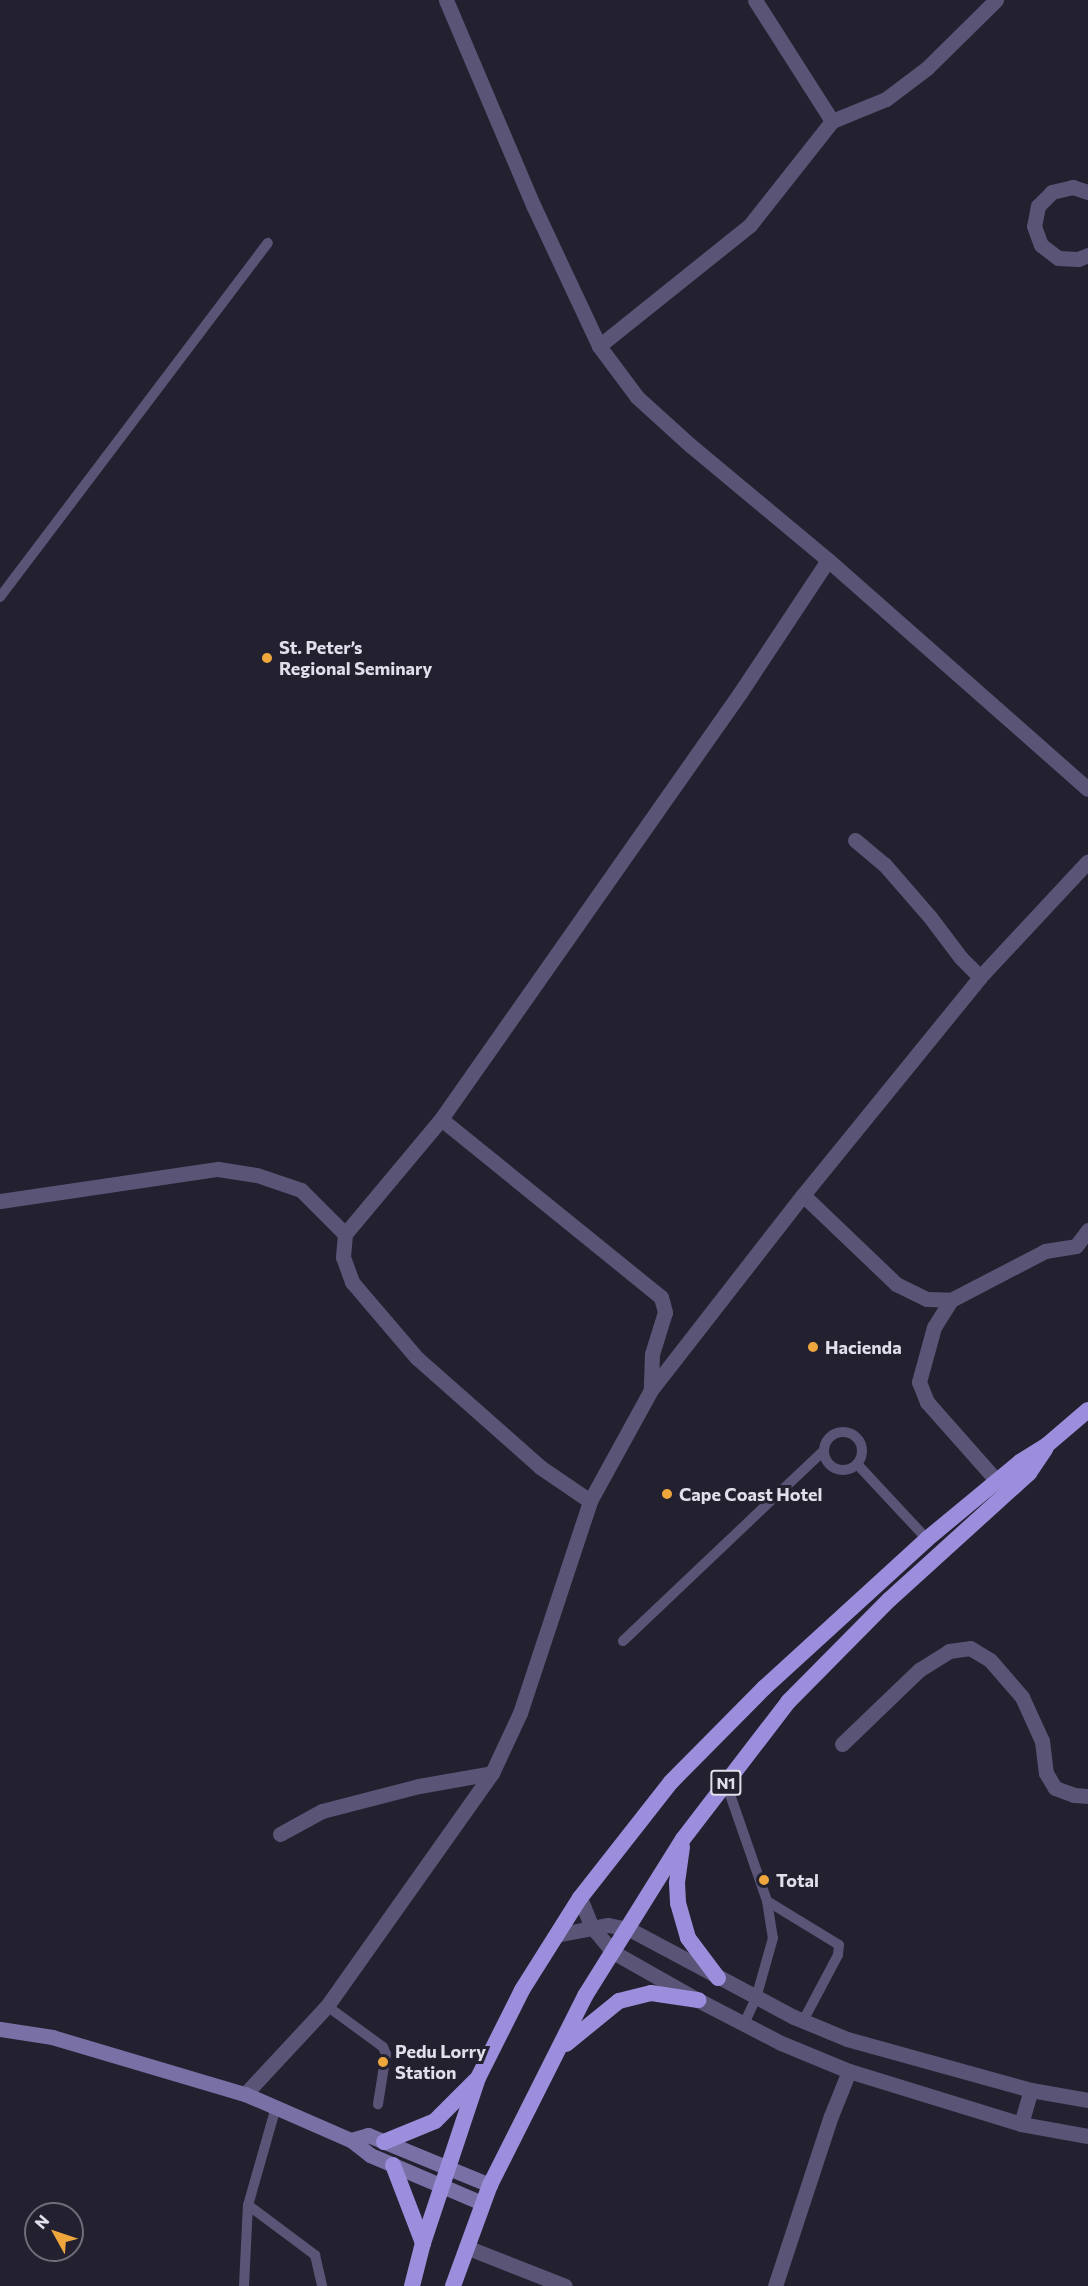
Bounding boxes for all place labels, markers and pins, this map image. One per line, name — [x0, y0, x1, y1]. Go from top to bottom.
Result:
place label: St. Peter’s Regional Seminary — [279, 637, 432, 680]
marker: St. Peter’s Regional Seminary — [260, 651, 274, 665]
place label: Hacienda — [825, 1336, 902, 1358]
marker: Hacienda — [806, 1340, 820, 1354]
place label: Cape Coast Hotel — [679, 1483, 822, 1505]
marker: Cape Coast Hotel — [660, 1487, 674, 1501]
place label: Total — [776, 1869, 819, 1891]
marker: Total — [757, 1873, 771, 1887]
place label: Pedu Lorry Station — [395, 2041, 486, 2084]
marker: Pedu Lorry Station — [376, 2055, 390, 2069]

